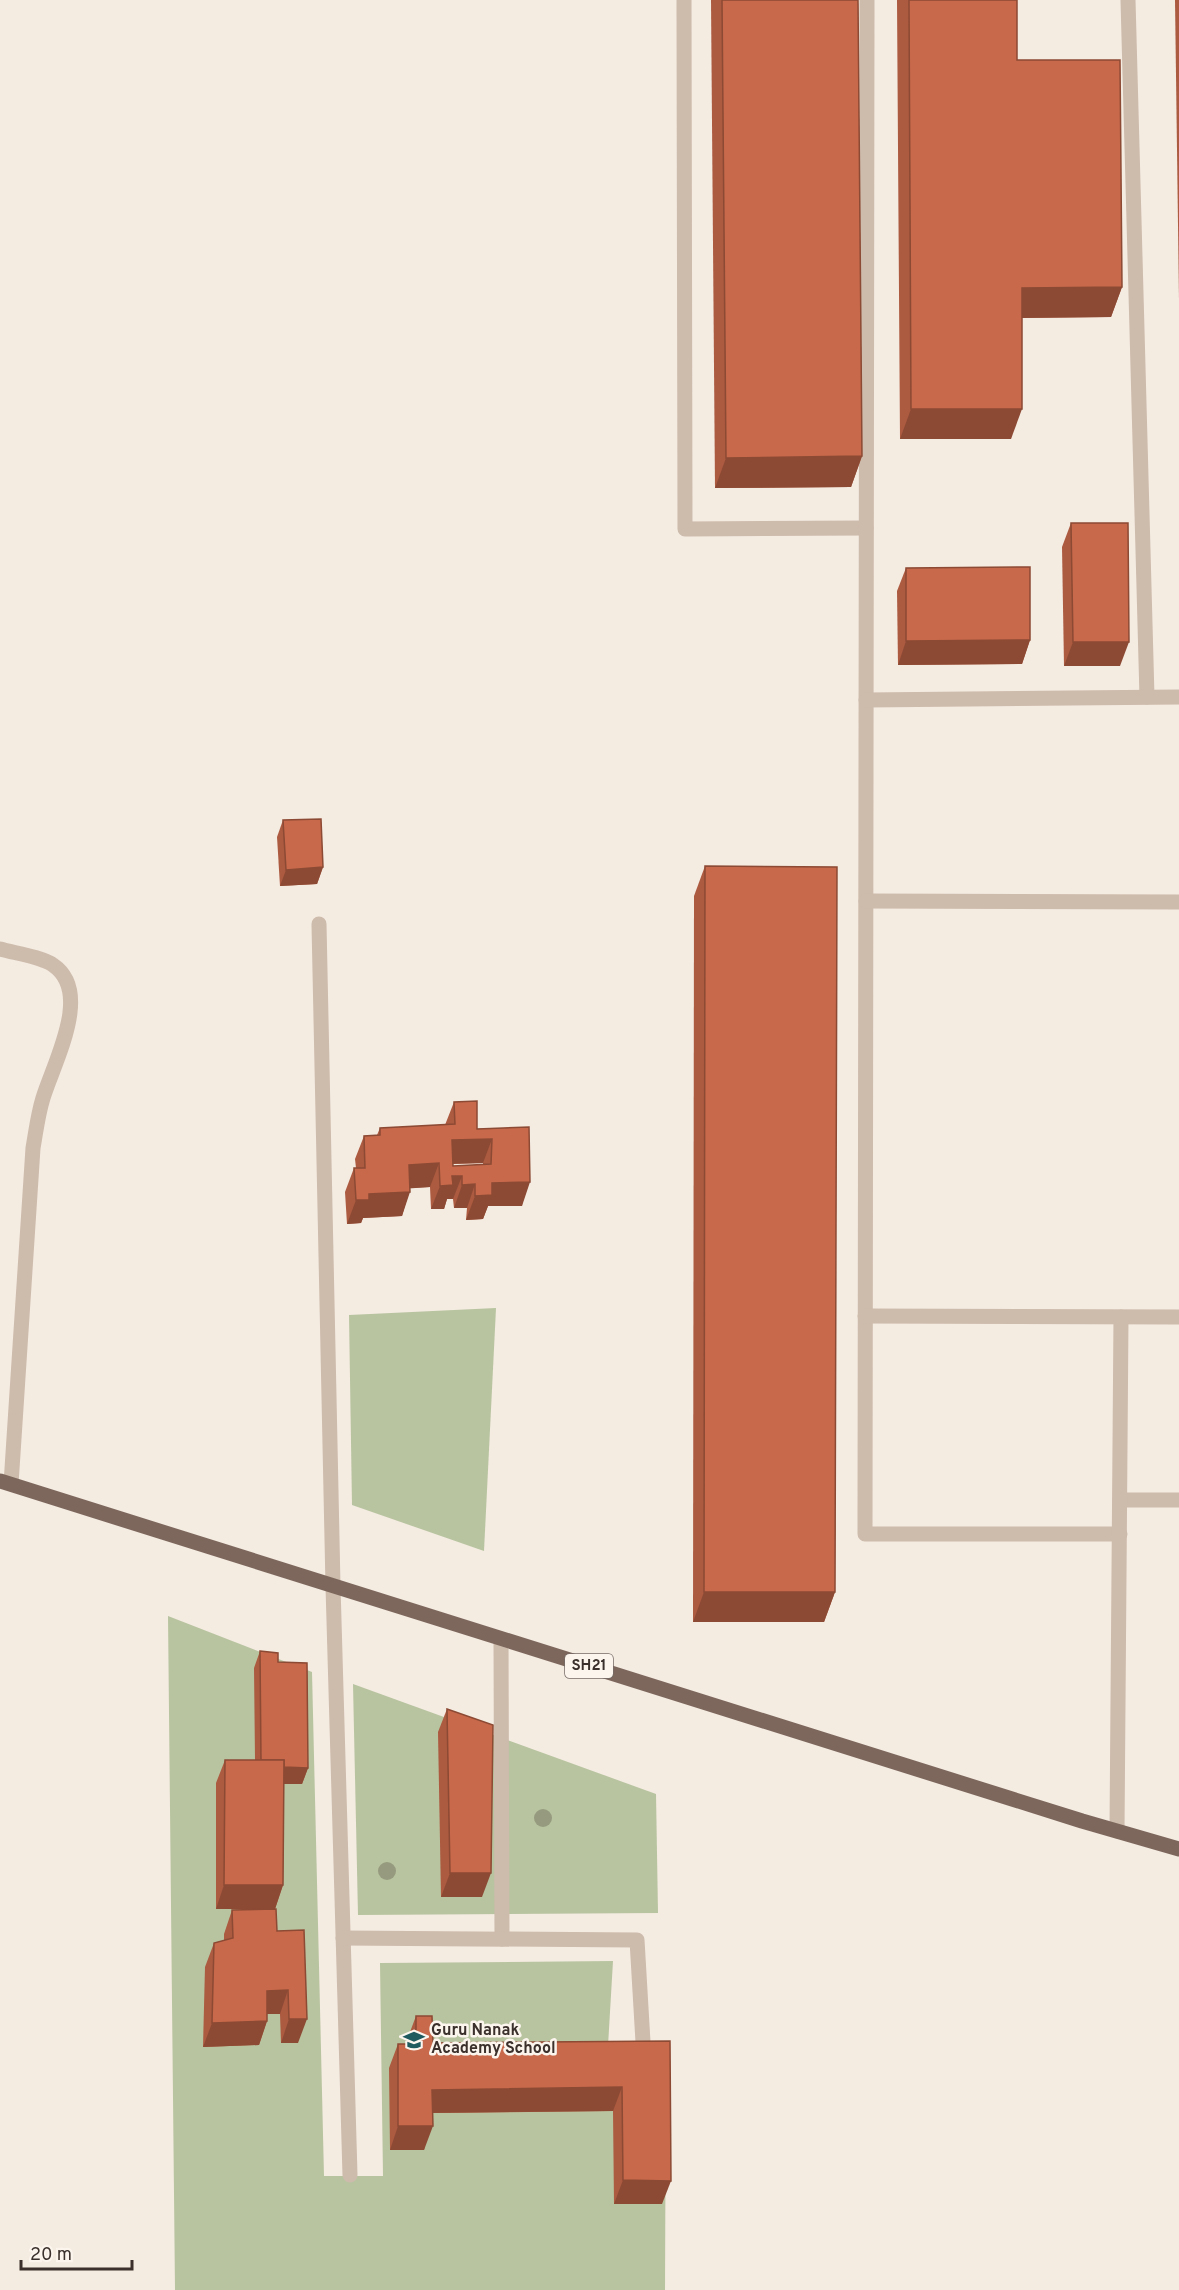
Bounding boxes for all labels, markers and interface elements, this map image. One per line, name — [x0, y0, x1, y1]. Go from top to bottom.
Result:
road number: SH21 — [565, 1654, 613, 1678]
place label: Guru Nanak Academy School — [431, 2021, 556, 2059]
school or university icon: Guru Nanak Academy School — [402, 2028, 426, 2052]
scale bar — [21, 2233, 132, 2271]
text: 20 m — [30, 2244, 72, 2267]

